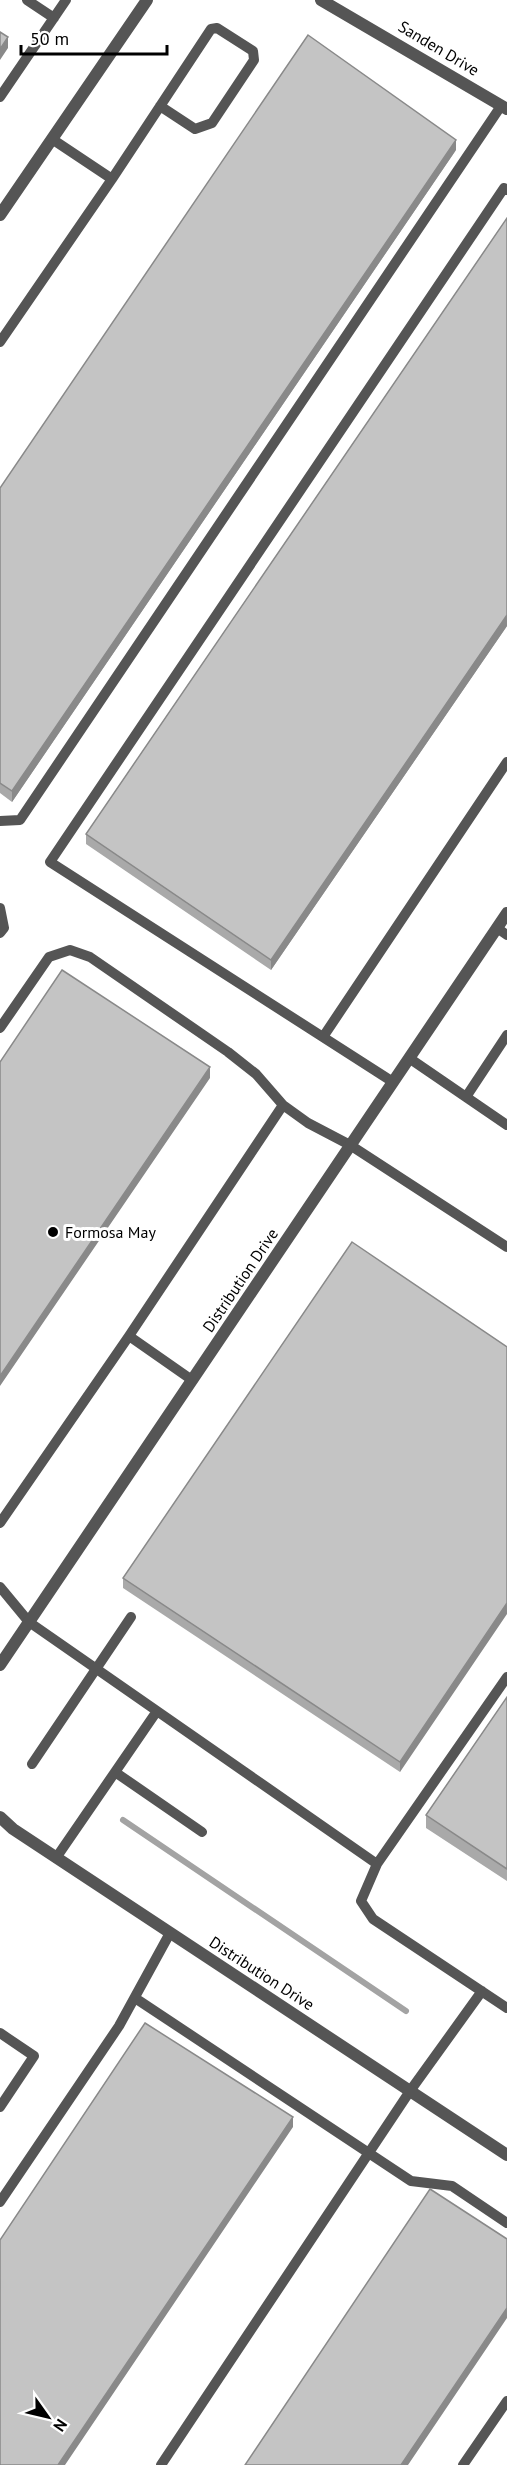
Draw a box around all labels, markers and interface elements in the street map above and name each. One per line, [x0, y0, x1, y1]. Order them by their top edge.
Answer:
street label: Sanden Drive [395, 16, 483, 80]
scale bar [21, 18, 166, 56]
text: 50 m [30, 27, 69, 50]
place label: Formosa May [65, 1222, 156, 1242]
street label: Distribution Drive [198, 1224, 282, 1336]
marker: Formosa May [46, 1225, 60, 1239]
street label: Distribution Drive [206, 1932, 318, 2014]
north arrow [18, 2387, 78, 2447]
text: N [49, 2415, 72, 2435]

